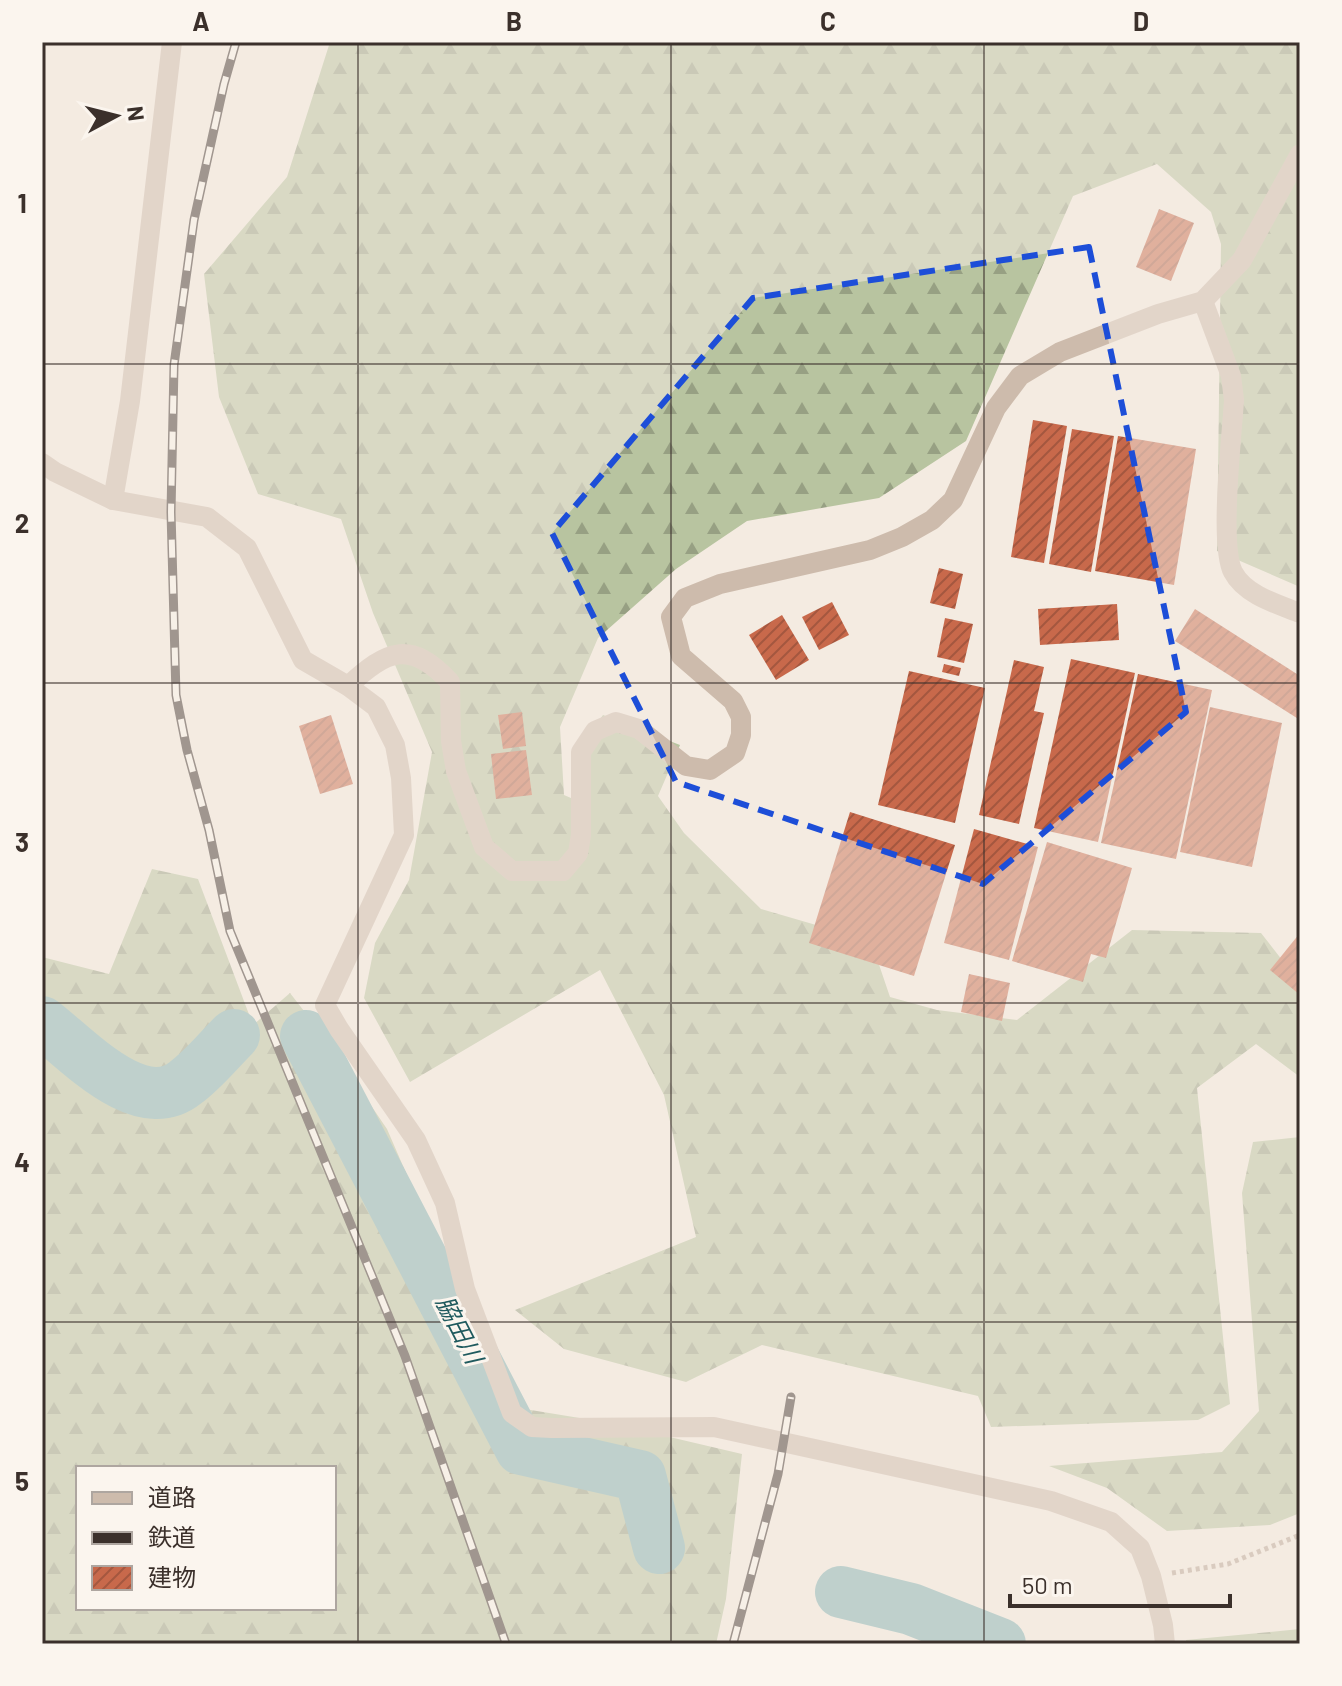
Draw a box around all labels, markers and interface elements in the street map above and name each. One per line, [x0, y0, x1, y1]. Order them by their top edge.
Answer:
text: A [192, 5, 210, 36]
text: B [506, 5, 522, 36]
text: C [820, 5, 836, 36]
text: D [1133, 5, 1149, 36]
north arrow [76, 76, 156, 156]
text: N [123, 105, 151, 122]
text: 1 [17, 187, 27, 218]
text: 2 [15, 507, 29, 538]
text: 3 [15, 826, 29, 857]
text: 4 [14, 1146, 30, 1177]
water label: 脇田川 [431, 1291, 491, 1371]
text: 5 [15, 1465, 29, 1496]
legend [76, 1466, 336, 1610]
text: 道路 [148, 1482, 196, 1511]
text: 鉄道 [148, 1522, 196, 1551]
scale bar [1010, 1558, 1230, 1608]
text: 建物 [148, 1562, 196, 1591]
text: 50 m [1022, 1570, 1073, 1599]

